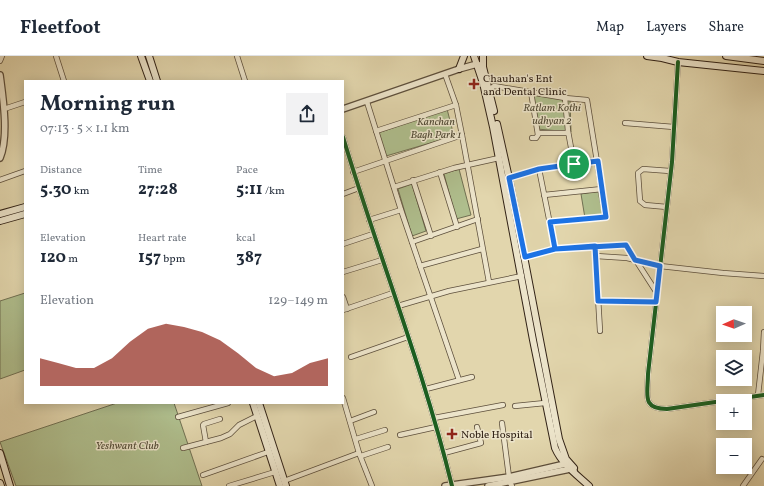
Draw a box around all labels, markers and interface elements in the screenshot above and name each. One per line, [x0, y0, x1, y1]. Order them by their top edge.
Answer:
text: Fleetfoot [20, 15, 101, 41]
text: Map [596, 18, 624, 37]
text: Layers [646, 18, 686, 37]
text: Share [708, 18, 744, 37]
place label: Chauhan's Ent and Dental Clinic [483, 72, 567, 100]
marker: Chauhan's Ent and Dental Clinic [468, 78, 480, 90]
text: Morning run [40, 89, 175, 120]
button: share [286, 93, 328, 135]
park label: Ratlam Kothi udhyan 2 [523, 101, 581, 129]
park label: Kanchan Bagh Park 1 [411, 115, 461, 143]
text: 07:13 · 5 × 1.1 km [40, 120, 130, 138]
pin [557, 147, 591, 181]
icon: arrive [563, 153, 585, 175]
text: Distance [40, 163, 82, 178]
text: Time [138, 163, 162, 178]
text: Pace [236, 163, 258, 178]
text: 5.30 [40, 178, 72, 201]
text: 27:28 [138, 178, 178, 201]
text: 5:11 [236, 178, 263, 201]
text: km [72, 184, 90, 199]
text: /km [263, 184, 285, 199]
text: Elevation [40, 231, 86, 246]
text: Heart rate [138, 231, 187, 246]
text: kcal [236, 231, 256, 246]
text: 120 [40, 246, 66, 269]
text: 157 [138, 246, 161, 269]
text: 387 [236, 246, 262, 269]
text: m [66, 252, 78, 267]
text: bpm [161, 252, 185, 267]
text: Elevation [40, 292, 94, 310]
text: 129–149 m [268, 292, 328, 310]
north arrow [716, 306, 752, 342]
map controls [716, 306, 752, 474]
button: layers [716, 350, 752, 386]
button: + [716, 394, 752, 430]
marker: Noble Hospital [446, 428, 458, 440]
place label: Noble Hospital [461, 428, 533, 443]
button: − [716, 438, 752, 474]
park label: Yeshwant Club [95, 439, 159, 454]

